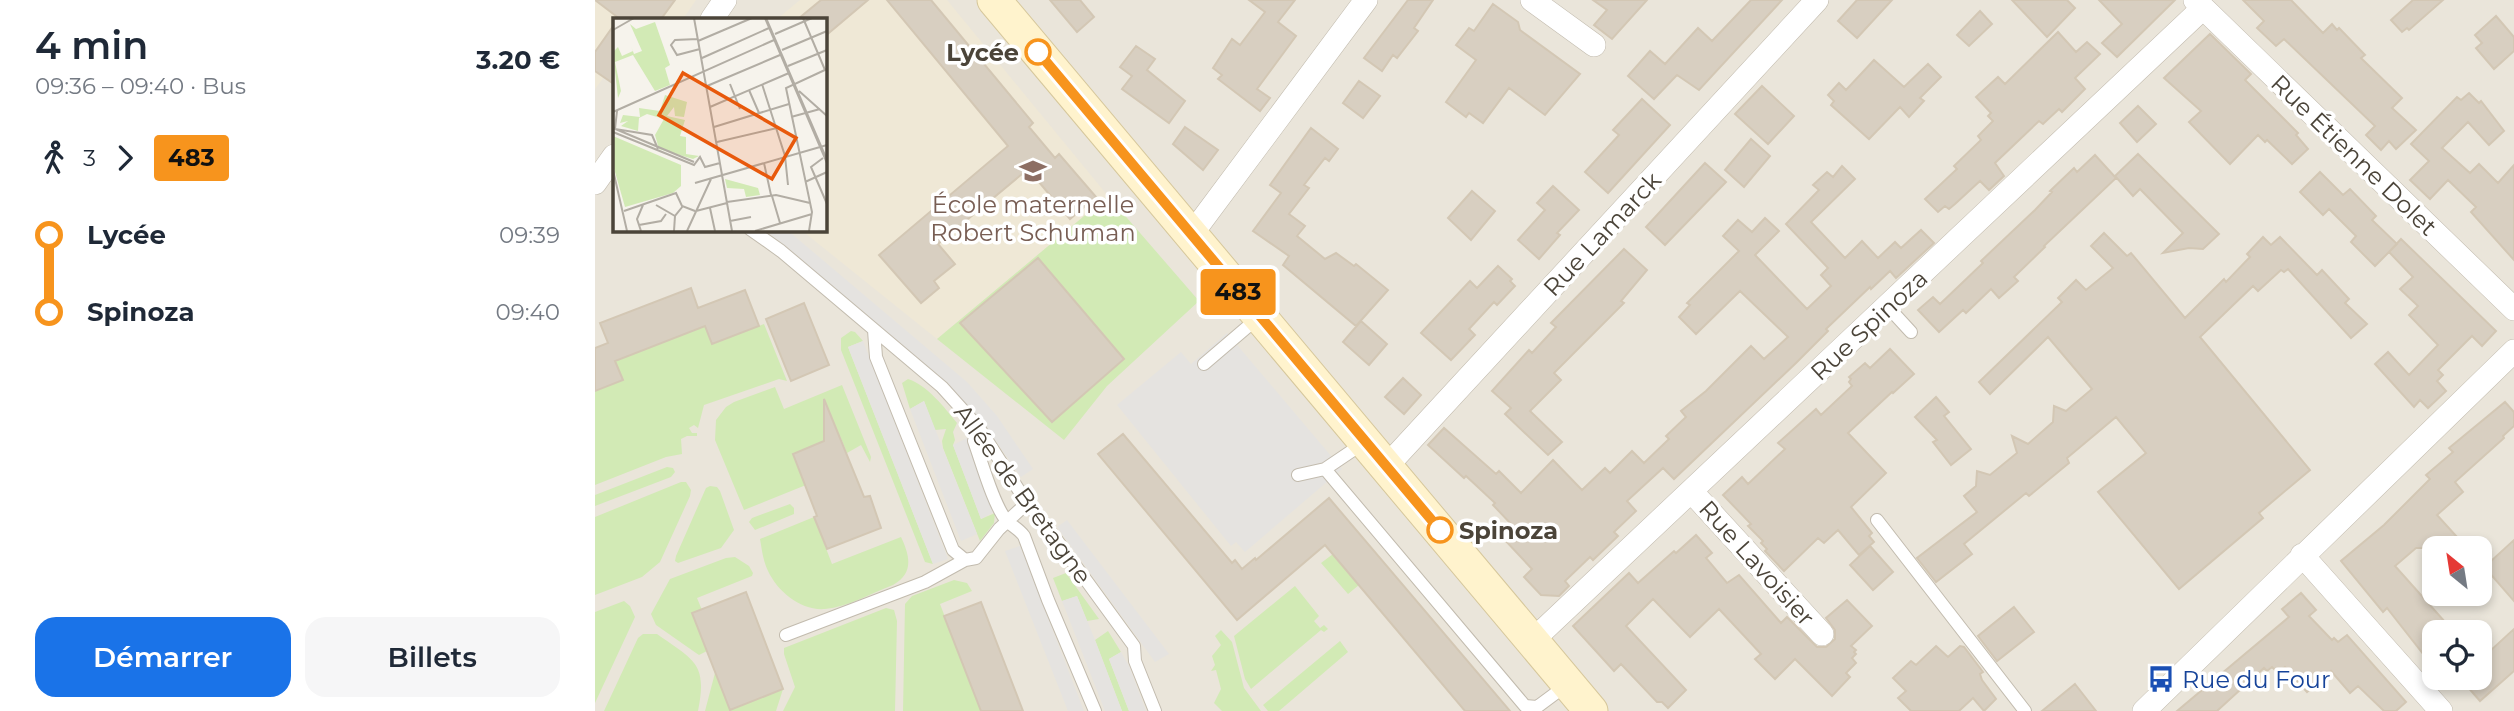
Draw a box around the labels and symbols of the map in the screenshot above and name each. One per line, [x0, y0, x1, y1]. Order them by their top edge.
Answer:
inset map [613, 18, 826, 231]
place label: Lycée [946, 38, 1019, 67]
marker: Lycée [1025, 39, 1051, 65]
street label: Rue Étienne Dolet [2265, 68, 2443, 242]
school or university icon: École maternelle Robert Schuman [1018, 156, 1048, 186]
street label: Rue Lamarck [1537, 165, 1667, 302]
place label: École maternelle Robert Schuman [930, 190, 1136, 247]
street label: Rue Spinoza [1805, 264, 1933, 386]
line badge: 483 [1198, 269, 1278, 315]
street label: Allée de Bretagne [948, 399, 1098, 589]
street label: Rue Lavoisier [1693, 494, 1821, 632]
place label: Spinoza [1459, 516, 1558, 545]
marker: Spinoza [1427, 517, 1453, 543]
north arrow [2422, 536, 2492, 606]
bus stop icon: Rue du Four [2146, 664, 2176, 694]
place label: Rue du Four [2182, 665, 2331, 694]

